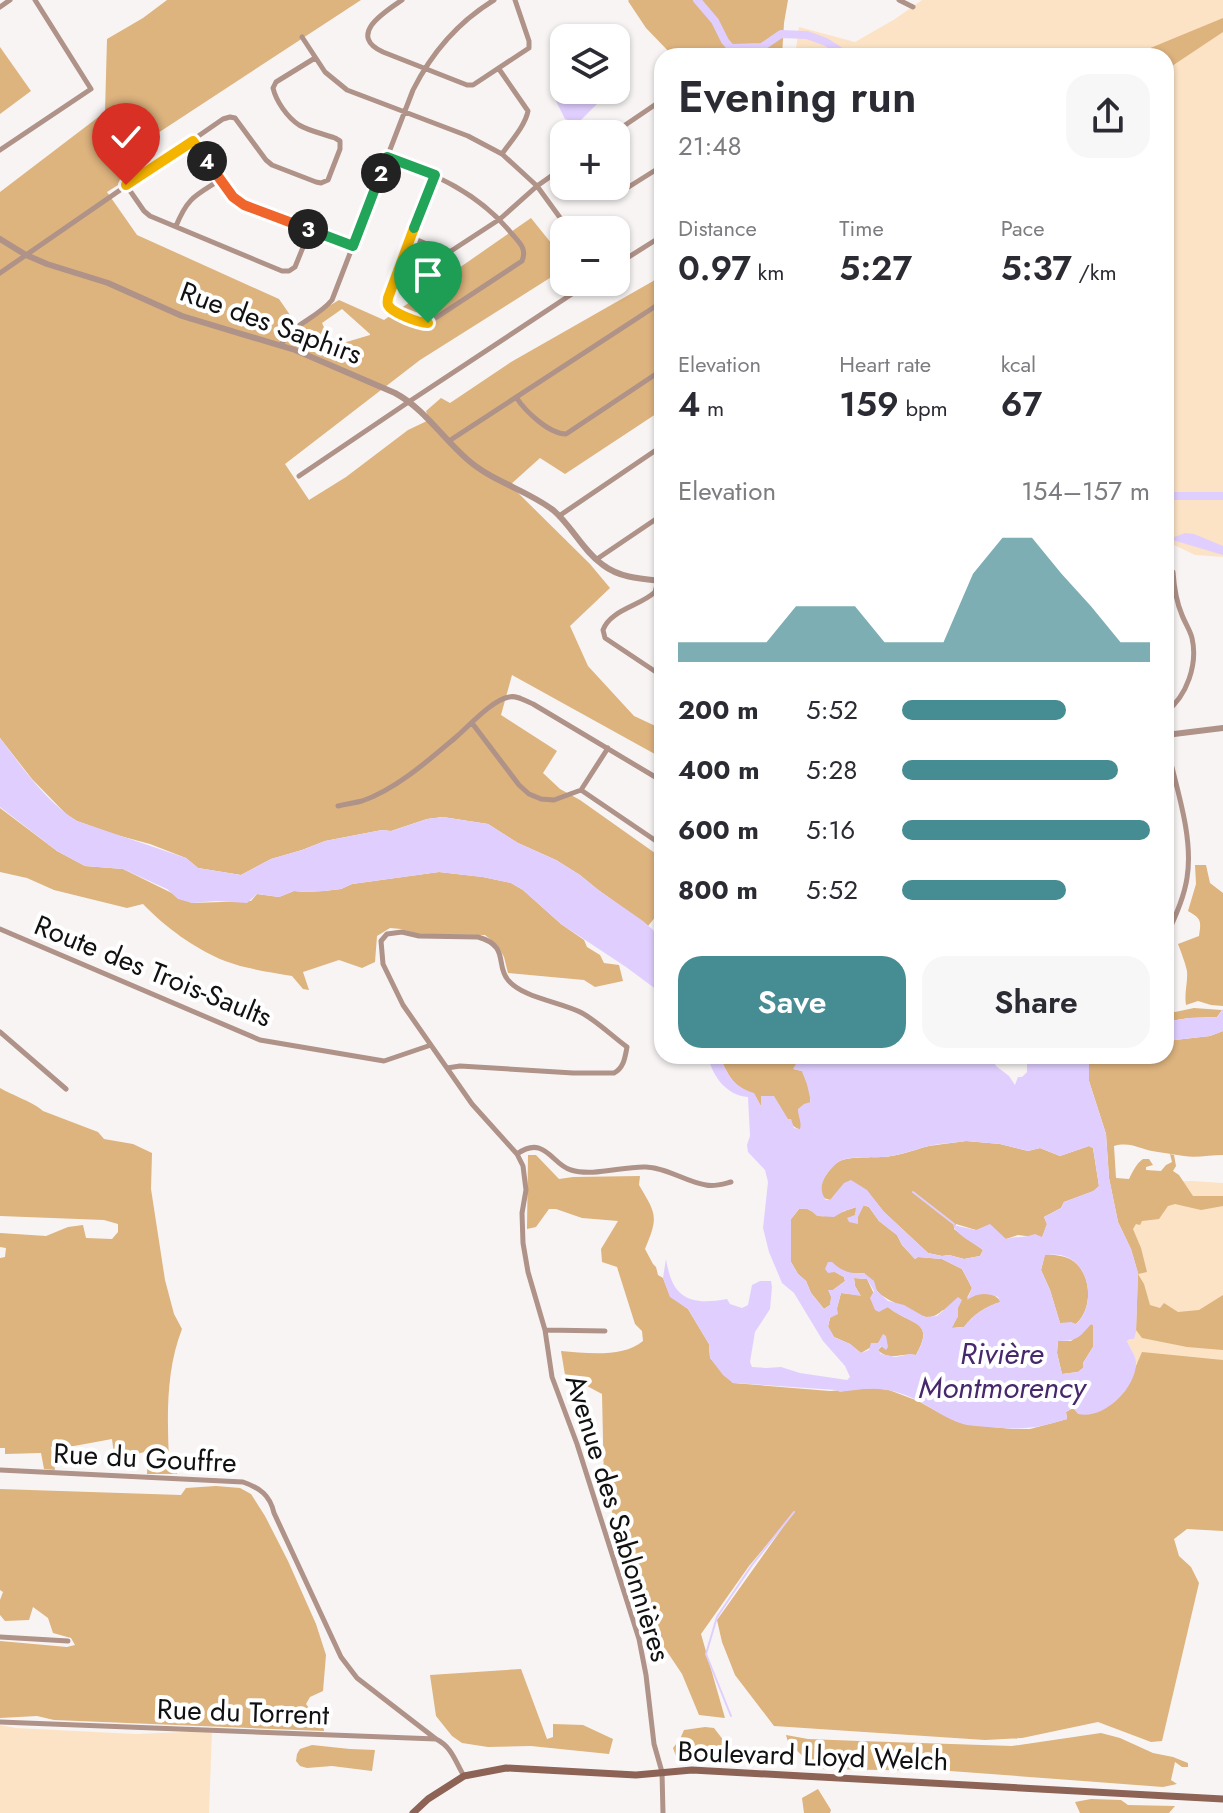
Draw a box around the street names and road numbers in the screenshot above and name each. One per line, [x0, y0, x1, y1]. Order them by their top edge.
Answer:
street label: Rue des Saphirs [174, 271, 368, 375]
street label: Route des Trois-Saults [28, 905, 278, 1037]
street label: Avenue des Sablonnières [555, 1369, 681, 1667]
street label: Rue du Gouffre [52, 1433, 238, 1483]
street label: Rue du Torrent [156, 1689, 330, 1736]
street label: Boulevard Lloyd Welch [677, 1731, 949, 1781]

